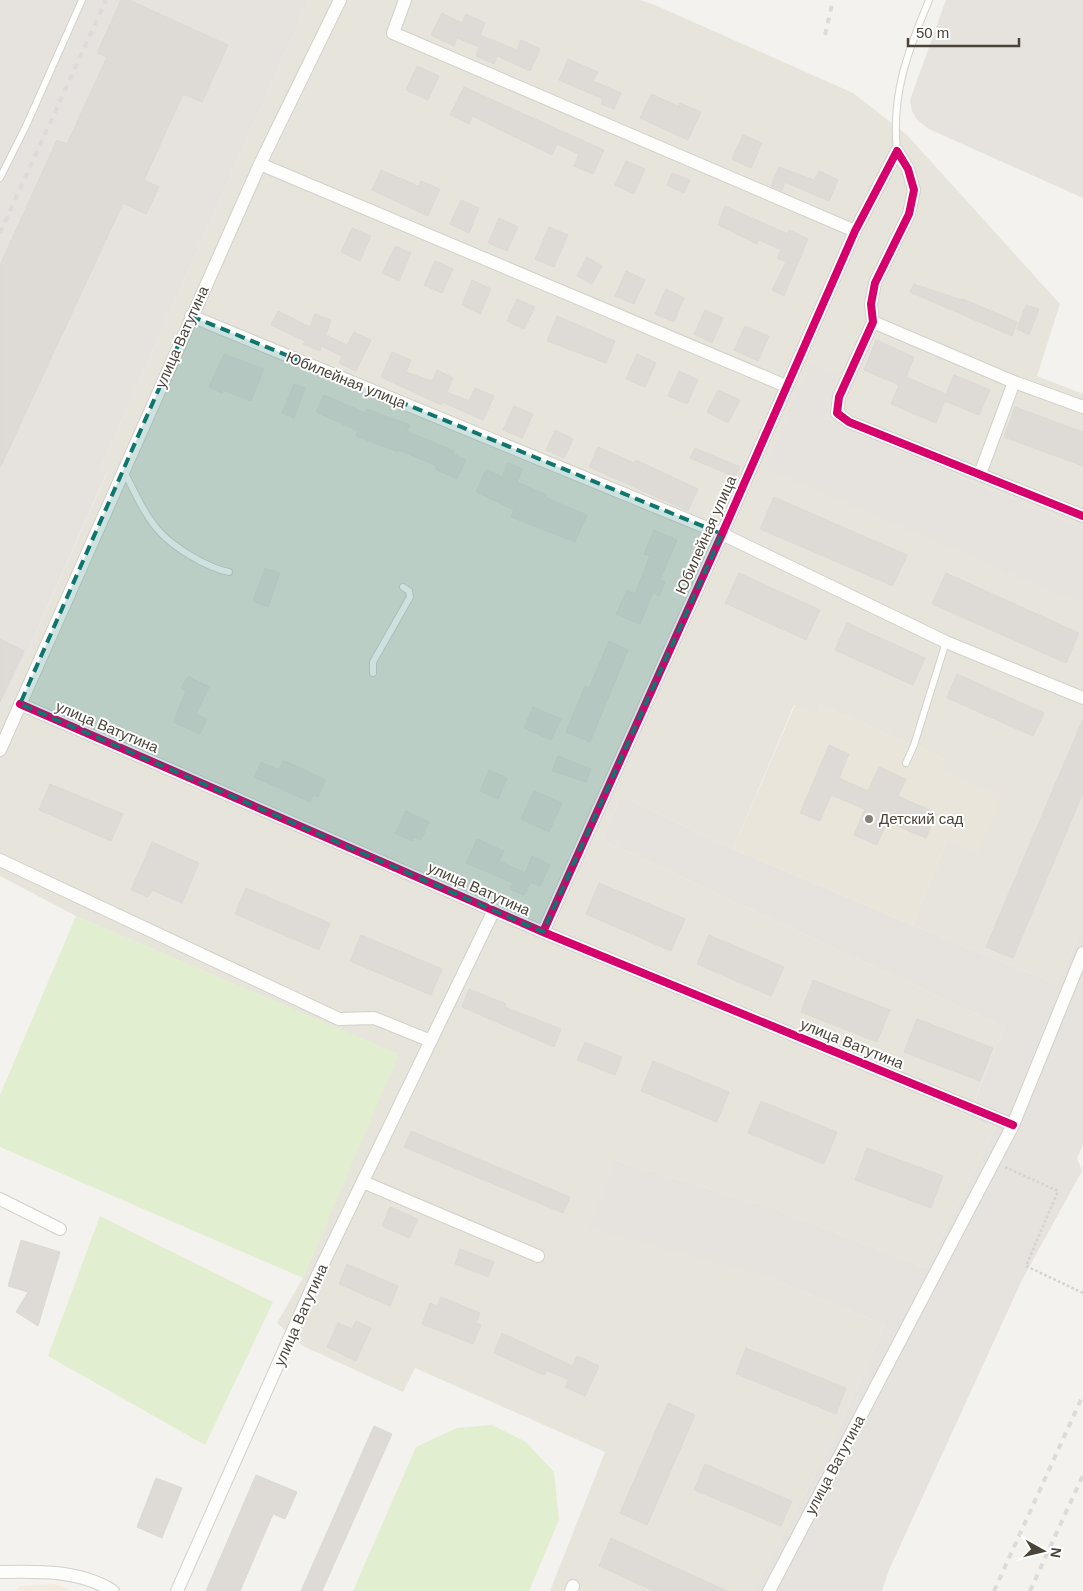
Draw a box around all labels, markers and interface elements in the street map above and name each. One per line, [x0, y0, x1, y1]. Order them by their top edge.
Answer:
scale bar [908, 15, 1019, 47]
text: 50 m [916, 24, 949, 41]
street label: улица Ватутина [151, 283, 212, 390]
street label: Юбилейная улица [284, 348, 409, 412]
street label: Юбилейная улица [672, 472, 740, 597]
street label: улица Ватутина [53, 697, 162, 756]
place label: Детский сад [879, 810, 964, 827]
marker: Детский сад [863, 813, 875, 825]
street label: улица Ватутина [426, 858, 533, 919]
street label: улица Ватутина [798, 1015, 907, 1072]
street label: улица Ватутина [270, 1261, 331, 1368]
street label: улица Ватутина [801, 1412, 868, 1517]
north arrow [1018, 1526, 1068, 1576]
text: N [1047, 1547, 1065, 1559]

